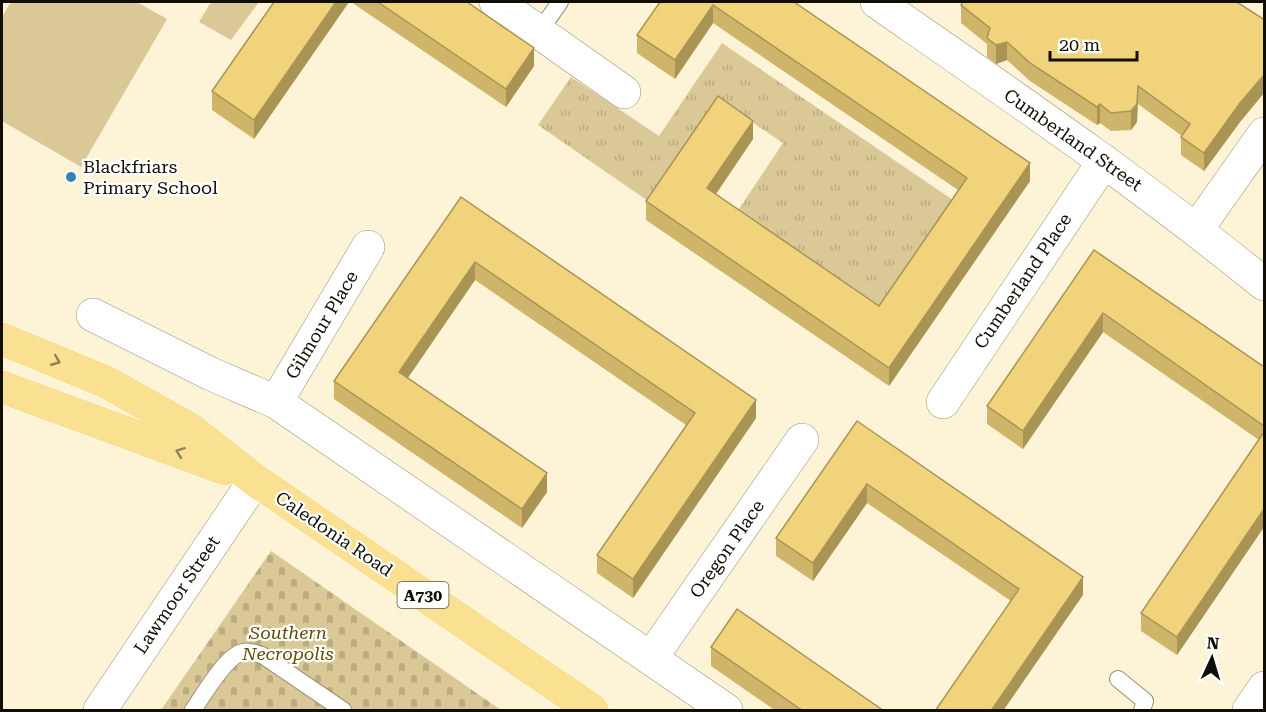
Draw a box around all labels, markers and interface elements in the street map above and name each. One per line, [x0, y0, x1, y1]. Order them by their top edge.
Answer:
scale bar [1050, 24, 1137, 62]
text: 20 m [1059, 34, 1100, 55]
street label: Cumberland Street [1000, 84, 1147, 195]
place label: Blackfriars Primary School [83, 156, 218, 198]
marker: Blackfriars Primary School [64, 170, 78, 184]
street label: Cumberland Place [969, 209, 1076, 352]
street label: Gilmour Place [281, 267, 362, 383]
one-way arrow [49, 354, 60, 366]
one-way arrow [176, 447, 187, 459]
street label: Caledonia Road [272, 487, 397, 581]
street label: Oregon Place [685, 496, 768, 602]
street label: Lawmoor Street [129, 532, 224, 658]
road number: A730 [398, 582, 448, 608]
park label: Southern Necropolis [241, 622, 334, 664]
north arrow [1182, 628, 1242, 688]
text: N [1206, 634, 1220, 653]

